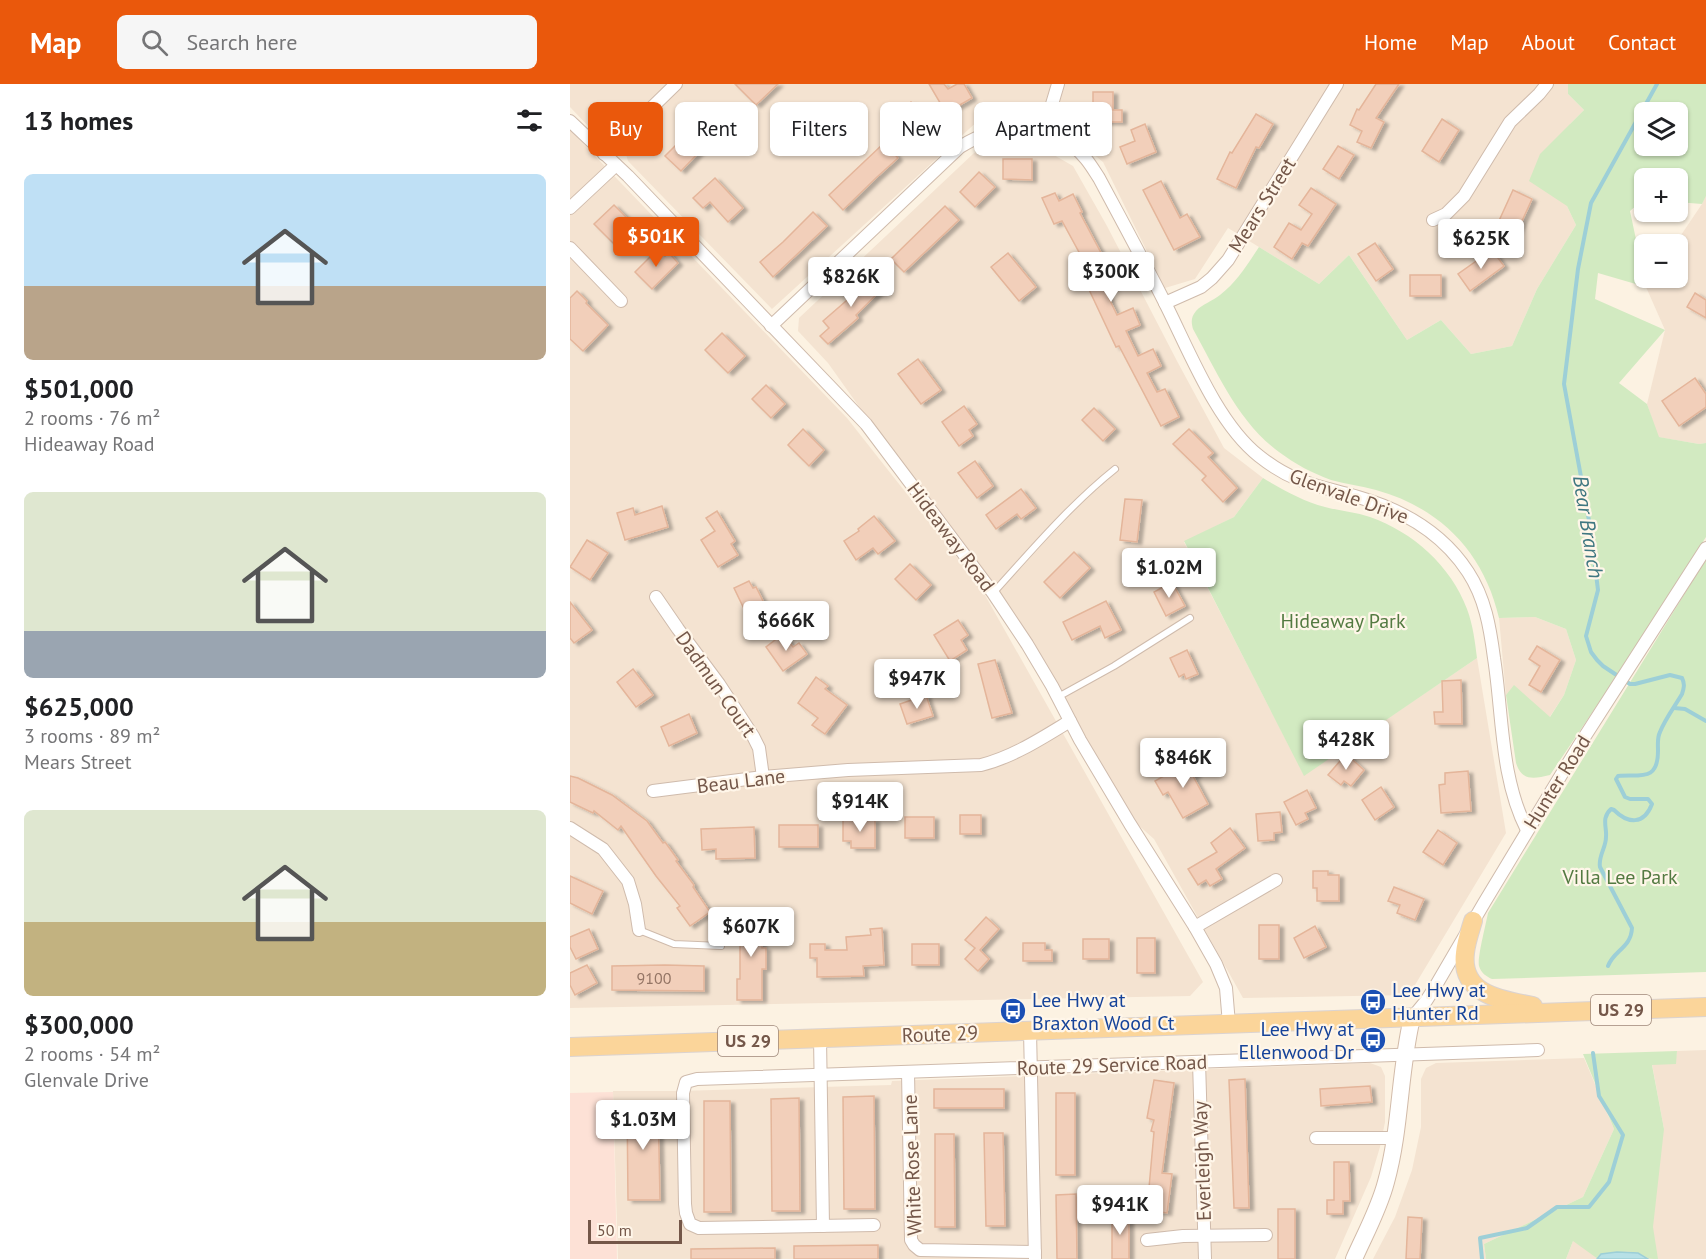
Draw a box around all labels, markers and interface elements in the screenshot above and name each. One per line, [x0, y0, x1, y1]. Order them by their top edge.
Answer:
search box [117, 15, 537, 69]
text: Map [30, 24, 81, 61]
icon: search [138, 26, 171, 59]
text: Search here [186, 28, 297, 56]
text: Home [1364, 29, 1417, 56]
text: Map [1450, 29, 1489, 56]
text: About [1522, 29, 1575, 56]
text: Contact [1608, 29, 1676, 56]
chip: Buy [588, 102, 663, 156]
chip: Rent [675, 102, 758, 156]
chip: Filters [770, 102, 868, 156]
chip: New [880, 102, 962, 156]
chip: Apartment [974, 102, 1112, 156]
map controls [1634, 102, 1688, 288]
button: layers [1634, 102, 1688, 156]
text: 13 homes [24, 104, 133, 137]
icon: filters [513, 104, 546, 137]
street label: Mears Street [1222, 152, 1302, 257]
button: + [1634, 168, 1688, 222]
icon: home [231, 213, 339, 321]
pin: $501K [614, 217, 698, 268]
pin: $625K [1439, 219, 1523, 270]
text: $501K [627, 223, 685, 249]
text: $625K [1452, 225, 1510, 251]
button: − [1634, 234, 1688, 288]
pin: $300K [1069, 252, 1153, 303]
pin: $826K [809, 257, 893, 308]
text: $300K [1082, 258, 1140, 284]
text: $826K [822, 263, 880, 289]
text: $501,000 [24, 372, 134, 405]
text: 2 rooms · 76 m² [24, 405, 160, 431]
text: Hideaway Road [24, 431, 155, 457]
street label: Glenvale Drive [1286, 462, 1412, 530]
water label: Bear Branch [1567, 474, 1610, 580]
street label: Hideaway Road [901, 477, 1001, 597]
icon: home [231, 531, 339, 639]
pin: $1.02M [1120, 548, 1218, 599]
text: $1.02M [1136, 554, 1202, 580]
pin: $666K [744, 601, 828, 652]
text: $666K [757, 607, 815, 633]
park label: Hideaway Park [1281, 608, 1406, 634]
street label: Dadmun Court [670, 626, 762, 742]
pin: $947K [875, 659, 959, 710]
text: $947K [888, 665, 946, 691]
text: $625,000 [24, 690, 134, 723]
pin: $428K [1304, 720, 1388, 771]
text: 3 rooms · 89 m² [24, 723, 160, 749]
text: $428K [1317, 726, 1375, 752]
street label: Hunter Road [1518, 730, 1596, 834]
pin: $846K [1141, 738, 1225, 789]
text: $846K [1154, 744, 1212, 770]
text: Mears Street [24, 749, 132, 775]
street label: Beau Lane [695, 763, 787, 799]
pin: $914K [818, 782, 902, 833]
text: $914K [831, 788, 889, 814]
icon: home [231, 849, 339, 957]
park label: Villa Lee Park [1561, 864, 1678, 890]
pin: $607K [709, 907, 793, 958]
text: $607K [722, 913, 780, 939]
house number: 9100 [637, 968, 672, 988]
place label: Lee Hwy at Hunter Rd [1392, 977, 1486, 1026]
place label: Lee Hwy at Braxton Wood Ct [1032, 987, 1175, 1036]
bus stop icon: Lee Hwy at Hunter Rd [1358, 987, 1388, 1017]
road number: US 29 [1591, 995, 1651, 1025]
bus stop icon: Lee Hwy at Braxton Wood Ct [998, 996, 1028, 1026]
text: $300,000 [24, 1008, 134, 1041]
place label: Lee Hwy at Ellenwood Dr [1239, 1016, 1354, 1065]
street label: Route 29 [901, 1020, 979, 1048]
bus stop icon: Lee Hwy at Ellenwood Dr [1358, 1025, 1388, 1055]
road number: US 29 [718, 1026, 778, 1056]
text: 2 rooms · 54 m² [24, 1041, 160, 1067]
street label: Route 29 Service Road [1016, 1049, 1208, 1081]
text: Glenvale Drive [24, 1067, 149, 1093]
street label: White Rose Lane [897, 1094, 927, 1236]
pin: $1.03M [594, 1100, 692, 1151]
street label: Everleigh Way [1187, 1100, 1217, 1221]
text: $1.03M [610, 1106, 676, 1132]
pin: $941K [1078, 1185, 1162, 1236]
text: $941K [1091, 1191, 1149, 1217]
scale bar [588, 1217, 682, 1244]
text: 50 m [597, 1220, 632, 1240]

